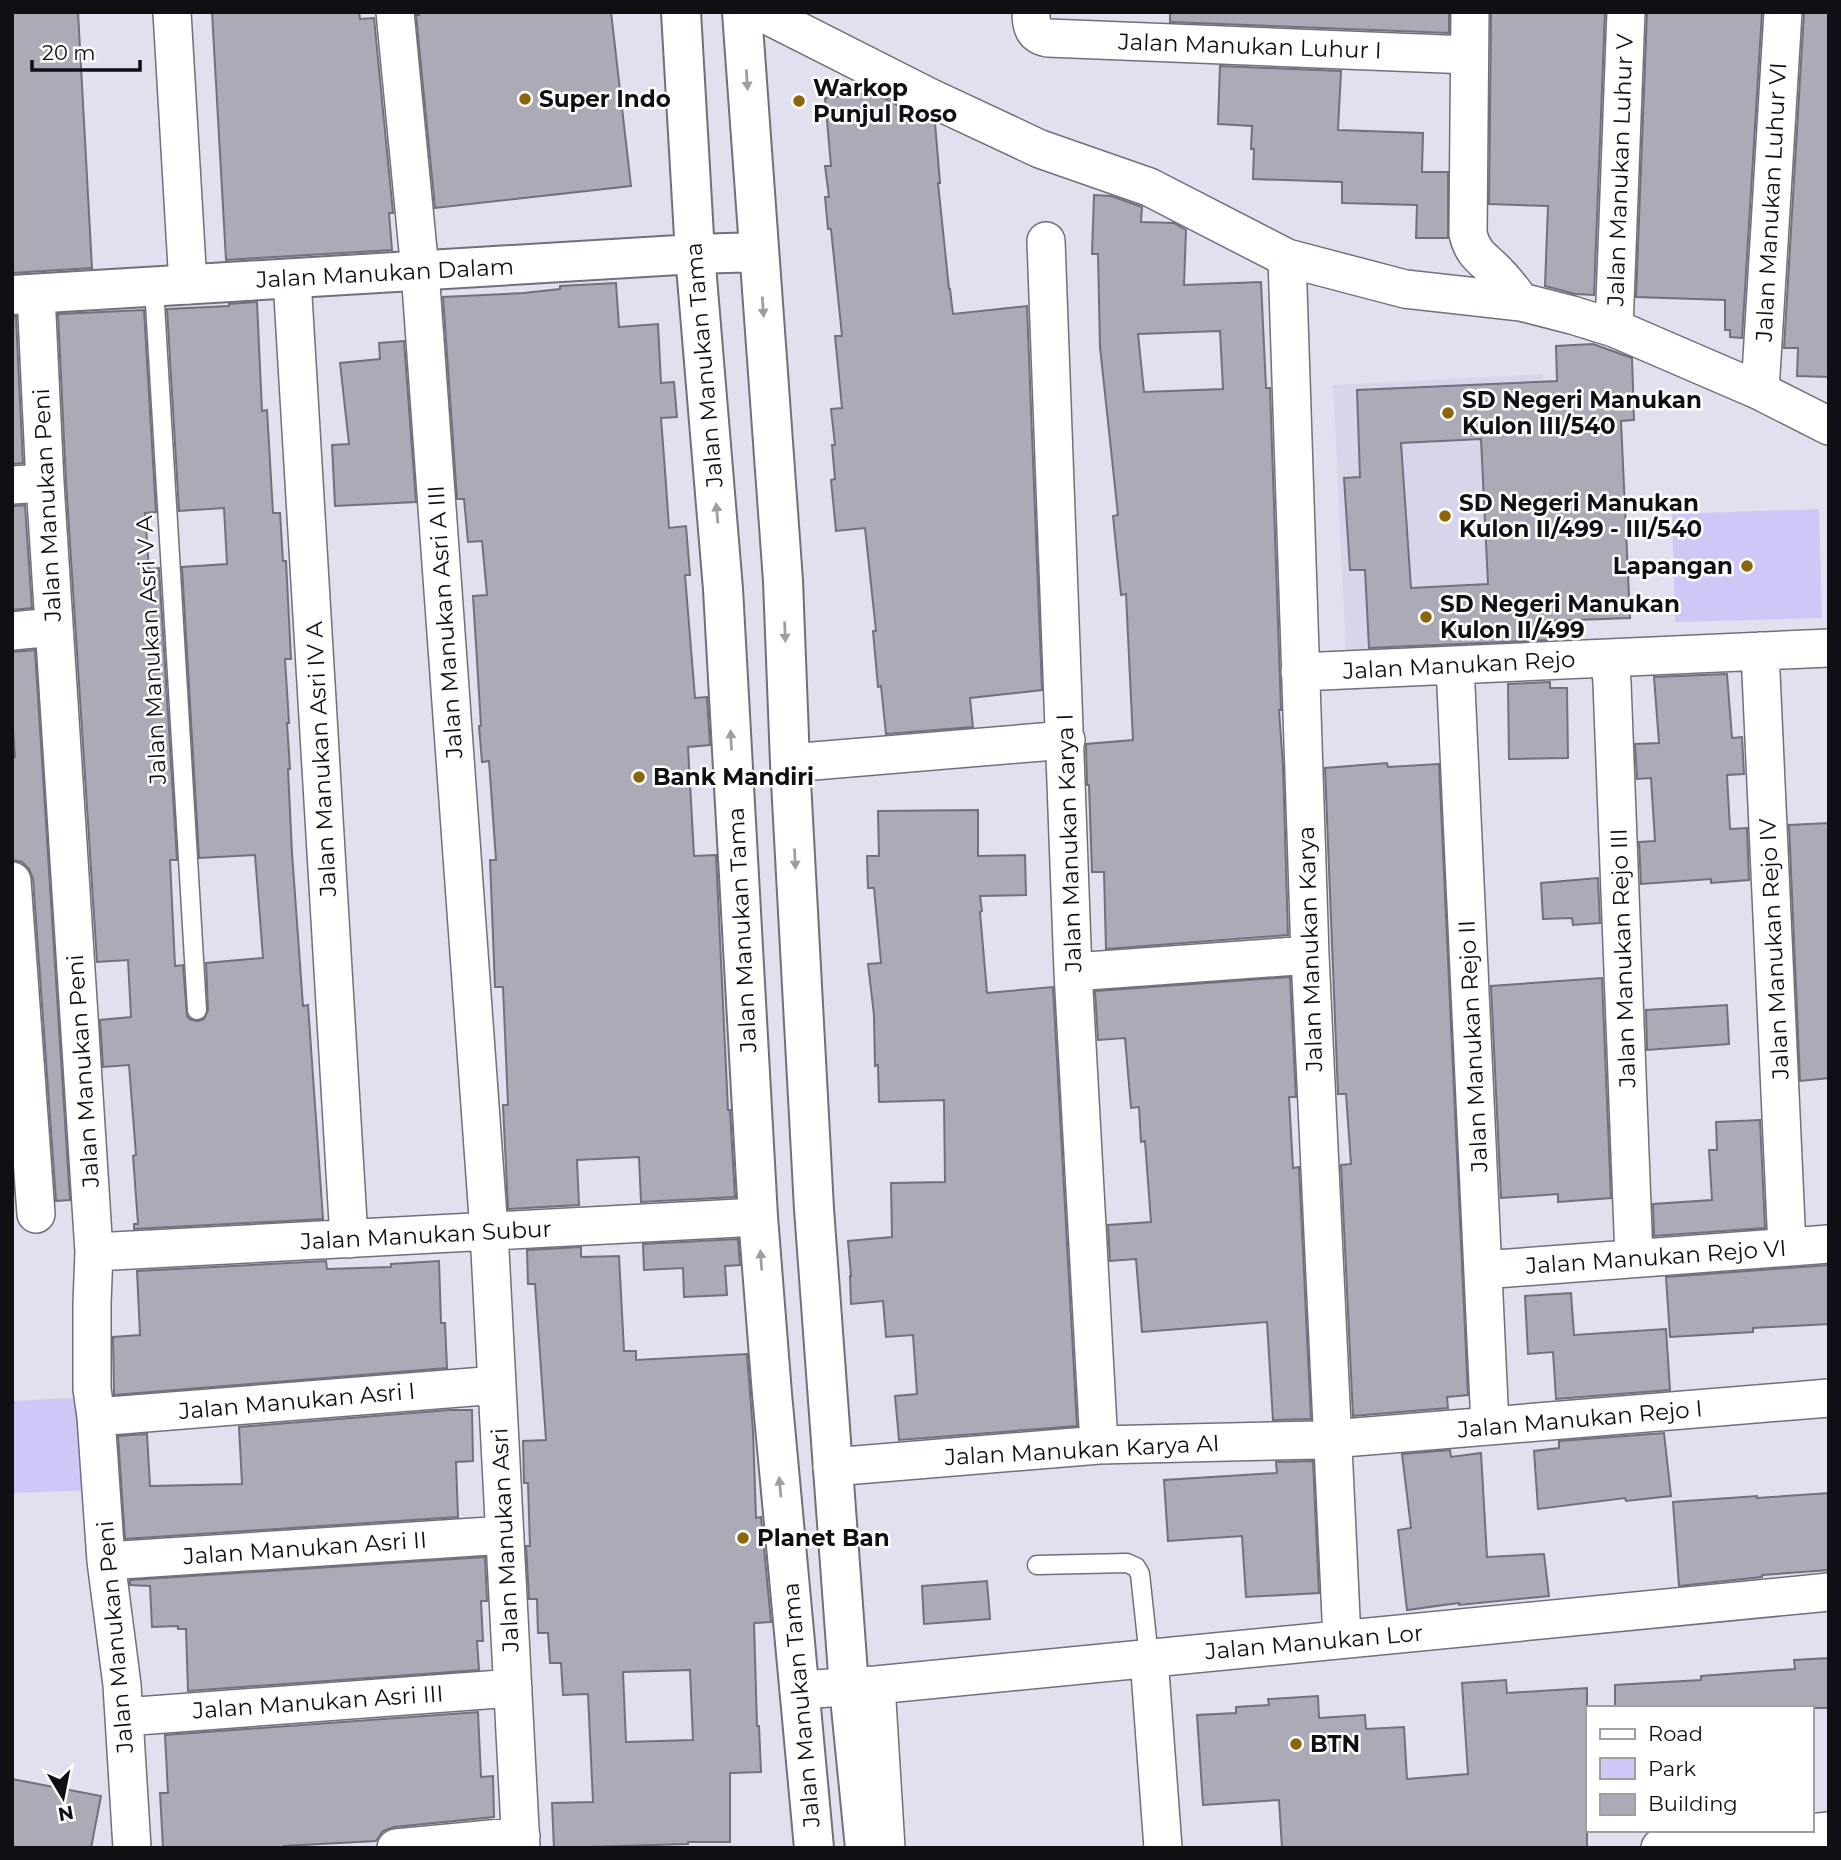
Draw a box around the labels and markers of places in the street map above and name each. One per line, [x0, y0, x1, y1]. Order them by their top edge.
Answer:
place label: Warkop Punjul Roso [813, 74, 957, 128]
place label: Super Indo [539, 85, 671, 113]
marker: Super Indo [517, 91, 533, 107]
marker: Warkop Punjul Roso [791, 93, 807, 109]
place label: SD Negeri Manukan Kulon III/540 [1462, 386, 1702, 440]
marker: SD Negeri Manukan Kulon III/540 [1440, 405, 1456, 421]
place label: SD Negeri Manukan Kulon II/499 - III/540 [1459, 489, 1702, 543]
marker: SD Negeri Manukan Kulon II/499 - III/540 [1437, 508, 1453, 524]
place label: Lapangan [1613, 552, 1733, 580]
marker: Lapangan [1739, 558, 1755, 574]
place label: SD Negeri Manukan Kulon II/499 [1440, 590, 1680, 644]
marker: SD Negeri Manukan Kulon II/499 [1418, 609, 1434, 625]
place label: Bank Mandiri [653, 763, 814, 791]
marker: Bank Mandiri [631, 769, 647, 785]
place label: Planet Ban [757, 1524, 890, 1552]
marker: Planet Ban [735, 1530, 751, 1546]
place label: BTN [1310, 1730, 1360, 1758]
marker: BTN [1288, 1736, 1304, 1752]

